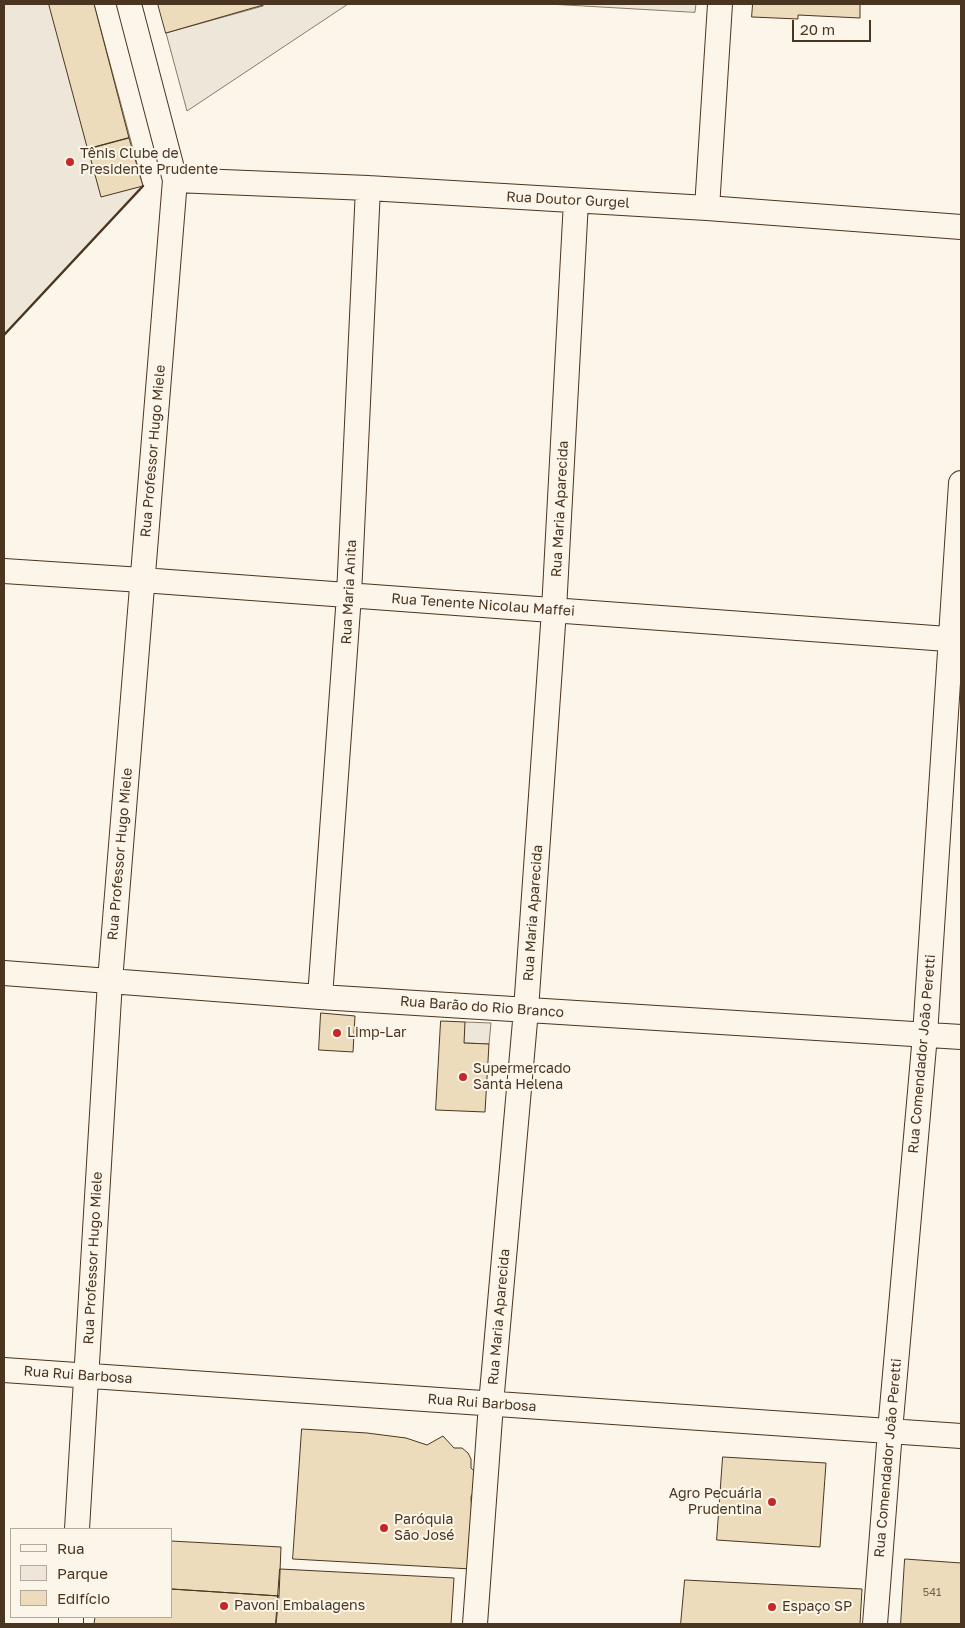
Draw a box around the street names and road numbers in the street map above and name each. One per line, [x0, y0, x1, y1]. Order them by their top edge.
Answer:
street label: Rua Doutor Gurgel [506, 188, 630, 212]
street label: Rua Professor Hugo Miele [137, 364, 169, 538]
street label: Rua Maria Aparecida [548, 440, 572, 578]
street label: Rua Maria Anita [338, 539, 360, 645]
street label: Rua Tenente Nicolau Maffei [391, 590, 575, 620]
street label: Rua Professor Hugo Miele [104, 767, 136, 941]
street label: Rua Maria Aparecida [520, 844, 546, 982]
street label: Rua Comendador João Peretti [905, 954, 939, 1154]
street label: Rua Barão do Rio Branco [399, 993, 565, 1021]
street label: Rua Professor Hugo Miele [80, 1171, 106, 1345]
street label: Rua Maria Aparecida [485, 1248, 513, 1386]
street label: Rua Comendador João Peretti [871, 1358, 905, 1558]
street label: Rua Rui Barbosa [23, 1363, 133, 1387]
street label: Rua Rui Barbosa [427, 1391, 537, 1415]

